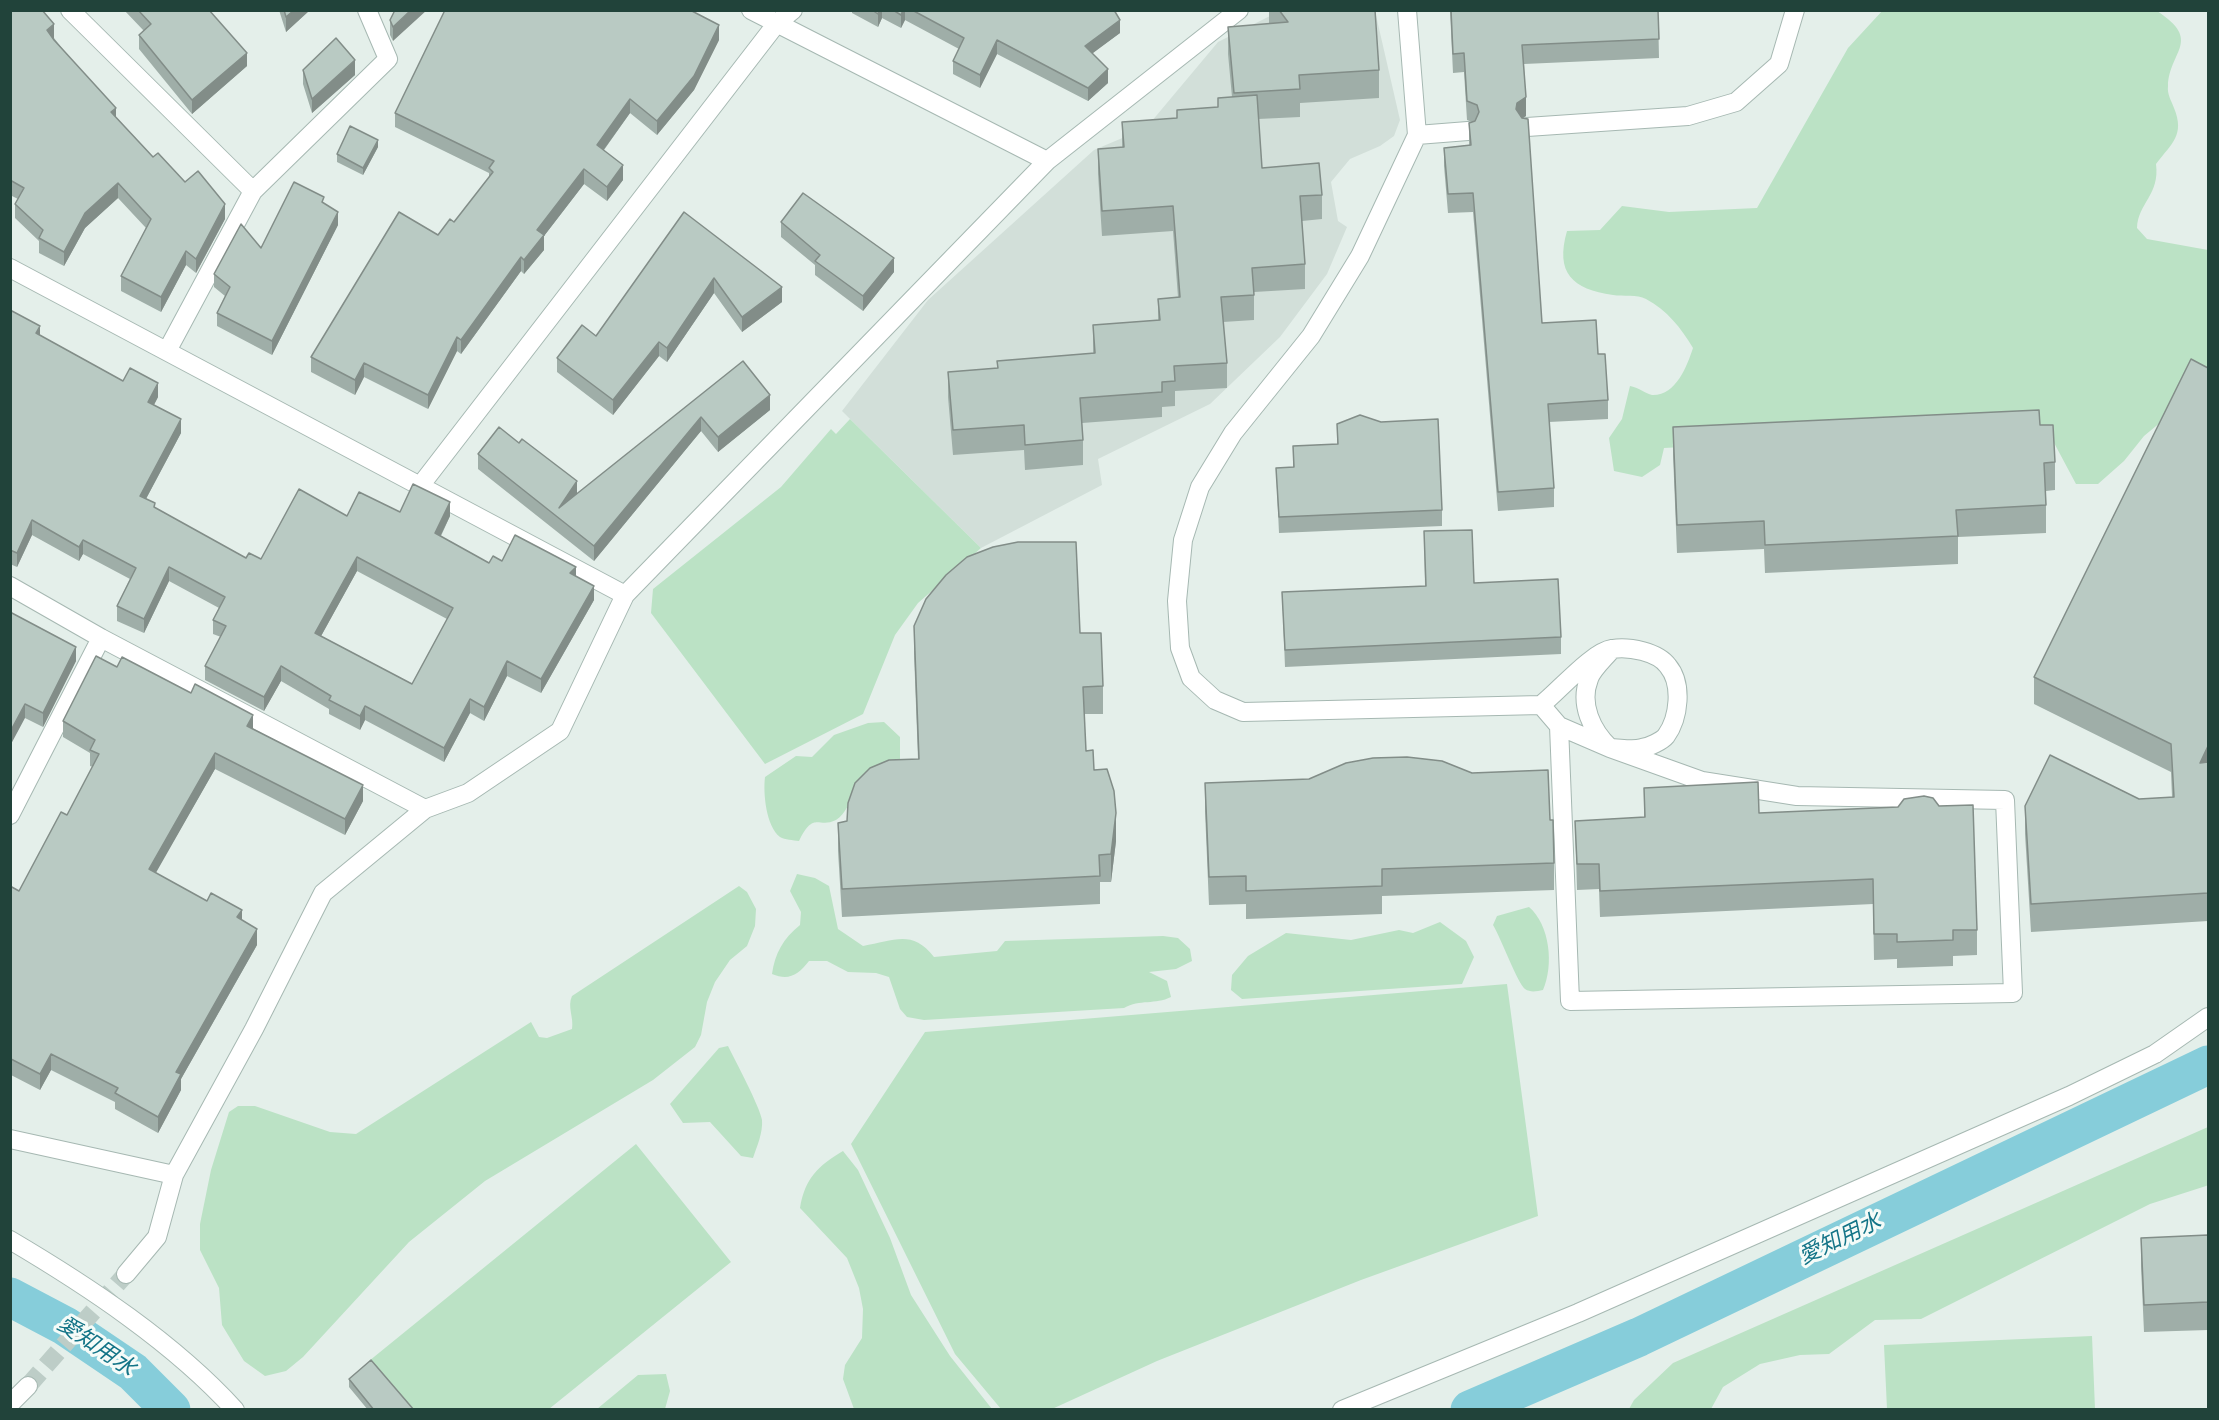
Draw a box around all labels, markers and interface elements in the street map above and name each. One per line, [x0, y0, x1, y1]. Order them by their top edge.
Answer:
water label: 愛知用水 [1796, 1210, 1886, 1272]
water label: 愛知用水 [51, 1312, 139, 1384]

